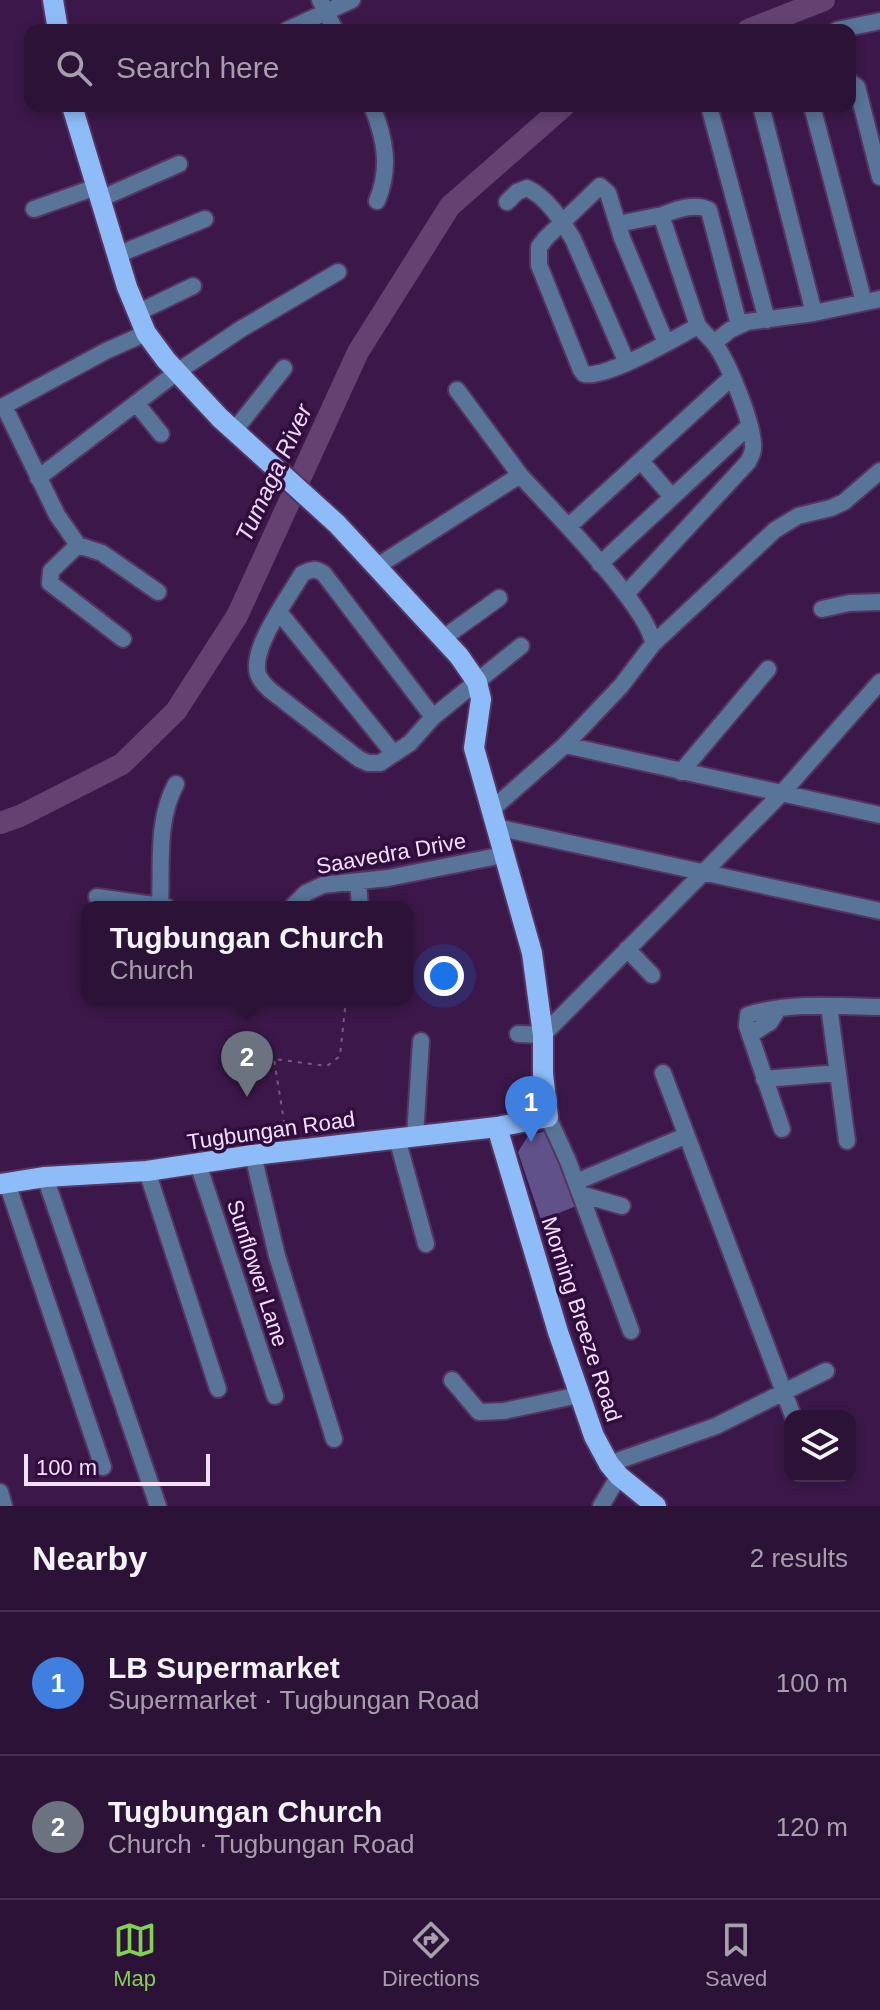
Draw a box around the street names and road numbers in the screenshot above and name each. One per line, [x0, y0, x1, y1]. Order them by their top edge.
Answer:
street label: Saavedra Drive [314, 828, 468, 879]
street label: Tugbungan Road [186, 1106, 357, 1155]
street label: Sunflower Lane [222, 1197, 293, 1350]
street label: Morning Breeze Road [537, 1214, 626, 1425]

